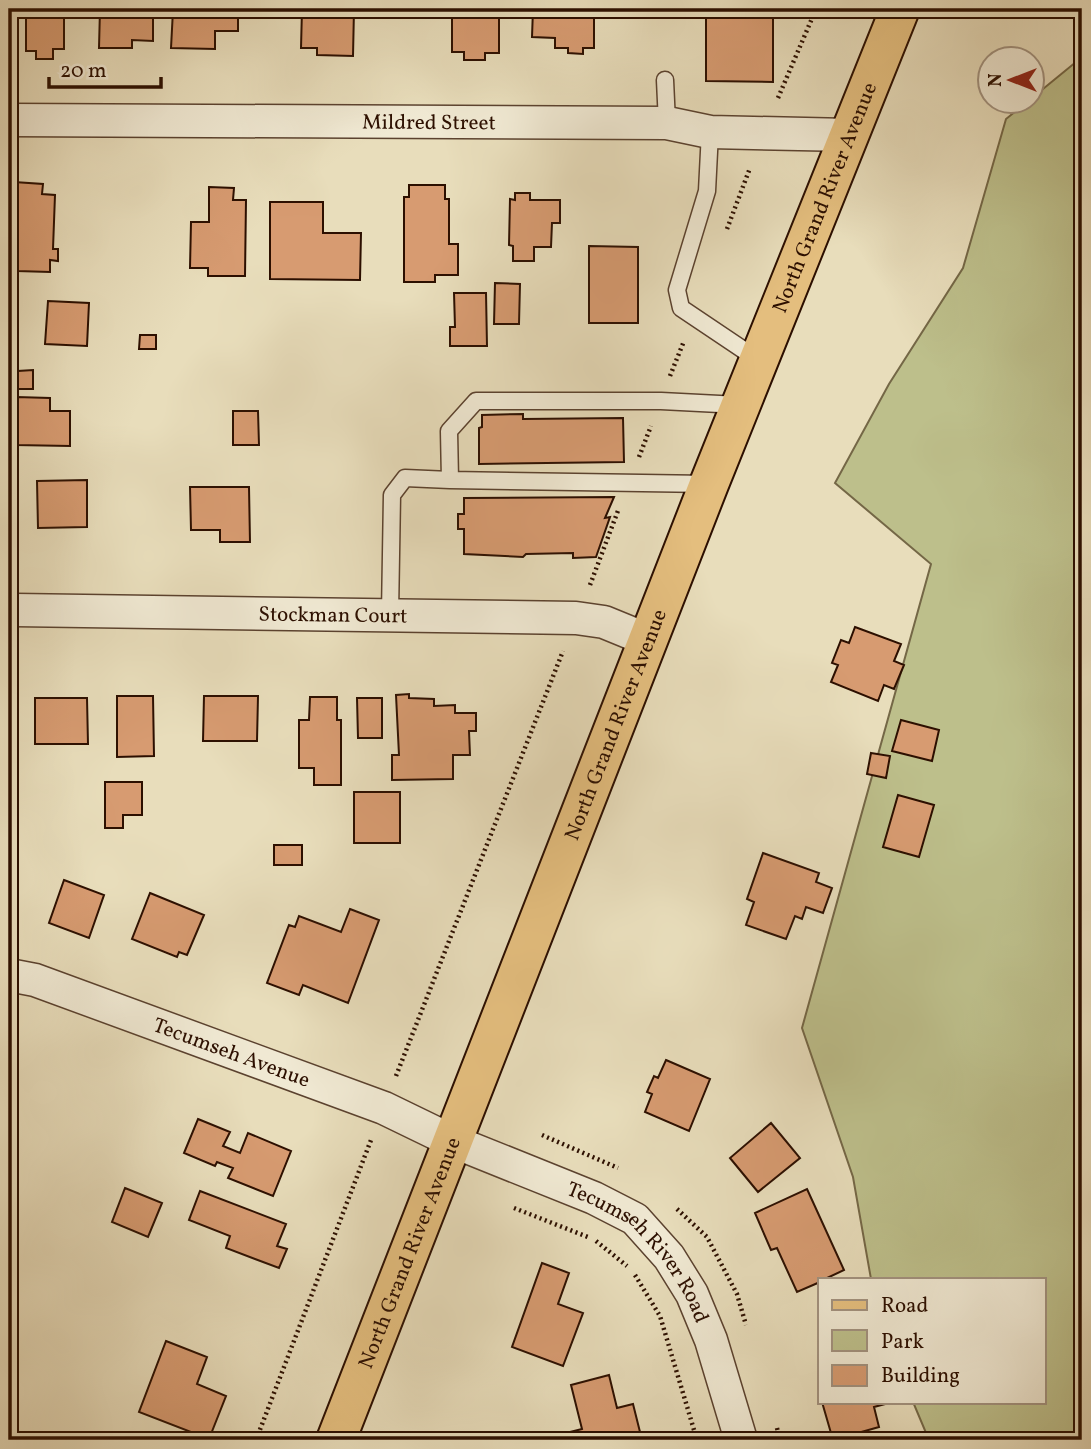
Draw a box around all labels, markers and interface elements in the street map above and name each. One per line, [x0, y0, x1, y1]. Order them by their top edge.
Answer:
scale bar [49, 46, 161, 90]
north arrow [976, 46, 1046, 116]
text: 20 m [60, 57, 106, 86]
text: N [983, 73, 1009, 87]
street label: North Grand River Avenue [766, 78, 885, 318]
street label: Mildred Street [362, 109, 496, 138]
street label: Stockman Court [258, 600, 408, 632]
street label: North Grand River Avenue [558, 605, 675, 845]
street label: Tecumseh Avenue [149, 1012, 314, 1096]
street label: North Grand River Avenue [352, 1133, 469, 1373]
street label: Tecumseh River Road [562, 1176, 715, 1328]
legend [818, 1278, 1046, 1404]
text: Road [881, 1292, 928, 1321]
text: Park [881, 1328, 924, 1357]
text: Building [881, 1362, 960, 1391]

